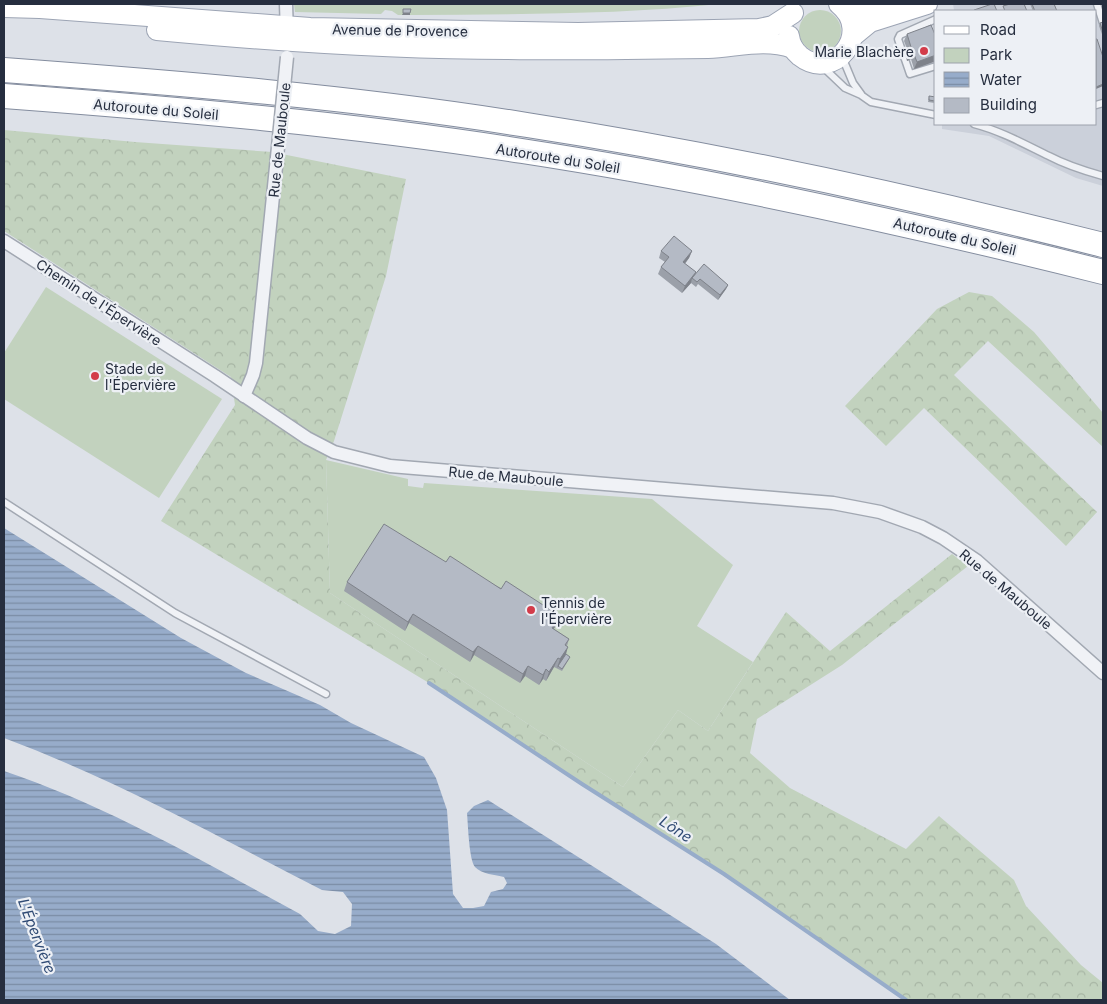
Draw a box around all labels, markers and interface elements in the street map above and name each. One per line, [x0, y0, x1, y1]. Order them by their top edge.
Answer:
legend [934, 10, 1097, 125]
street label: Avenue de Provence [332, 20, 468, 40]
text: Road [980, 20, 1016, 39]
place label: Marie Blachère [814, 43, 914, 60]
marker: Marie Blachère [918, 45, 930, 57]
text: Park [980, 45, 1013, 64]
text: Water [980, 70, 1022, 89]
street label: Rue de Mauboule [265, 82, 293, 198]
street label: Autoroute du Soleil [93, 95, 219, 123]
text: Building [980, 95, 1037, 114]
street label: Autoroute du Soleil [495, 140, 621, 176]
street label: Autoroute du Soleil [892, 214, 1018, 258]
street label: Chemin de l'Épervière [33, 255, 165, 349]
place label: Stade de l'Épervière [105, 360, 176, 393]
marker: Stade de l'Épervière [89, 370, 101, 382]
street label: Rue de Mauboule [448, 462, 564, 490]
street label: Rue de Mauboule [956, 545, 1056, 633]
place label: Tennis de l'Épervière [541, 594, 612, 627]
marker: Tennis de l'Épervière [525, 604, 537, 616]
water label: Lône [656, 812, 696, 846]
water label: L'Épervière [14, 896, 60, 976]

